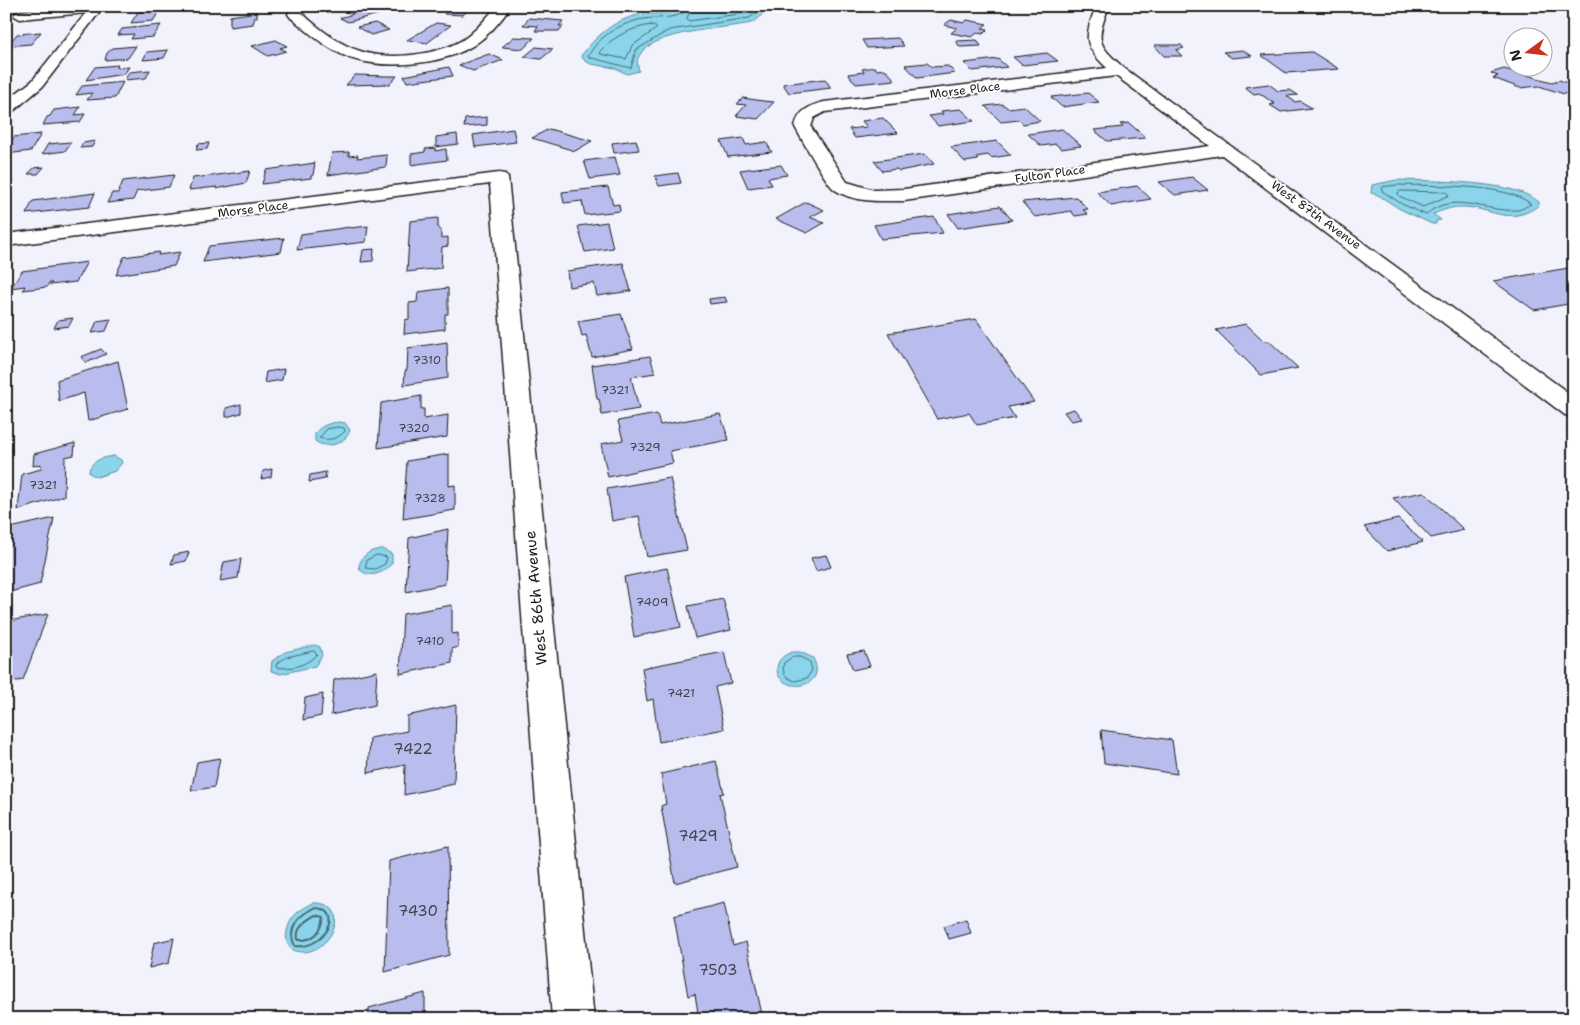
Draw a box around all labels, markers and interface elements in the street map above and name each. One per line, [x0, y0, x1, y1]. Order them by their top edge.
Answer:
north arrow [1502, 28, 1552, 78]
text: N [1505, 48, 1526, 63]
street label: Morse Place [929, 78, 1001, 102]
street label: Fulton Place [1014, 161, 1086, 187]
street label: West 87th Avenue [1268, 177, 1364, 253]
street label: Morse Place [217, 197, 289, 221]
house number: 7310 [413, 352, 441, 368]
house number: 7321 [601, 382, 629, 398]
house number: 7320 [398, 420, 430, 436]
house number: 7329 [629, 439, 661, 455]
house number: 7321 [29, 477, 57, 493]
house number: 7328 [414, 490, 446, 506]
street label: West 86th Avenue [520, 530, 552, 666]
house number: 7409 [636, 594, 668, 610]
house number: 7410 [416, 633, 444, 649]
house number: 7421 [667, 685, 695, 701]
house number: 7422 [393, 739, 433, 759]
house number: 7429 [678, 826, 718, 846]
house number: 7430 [398, 901, 438, 921]
house number: 7503 [698, 960, 738, 980]

